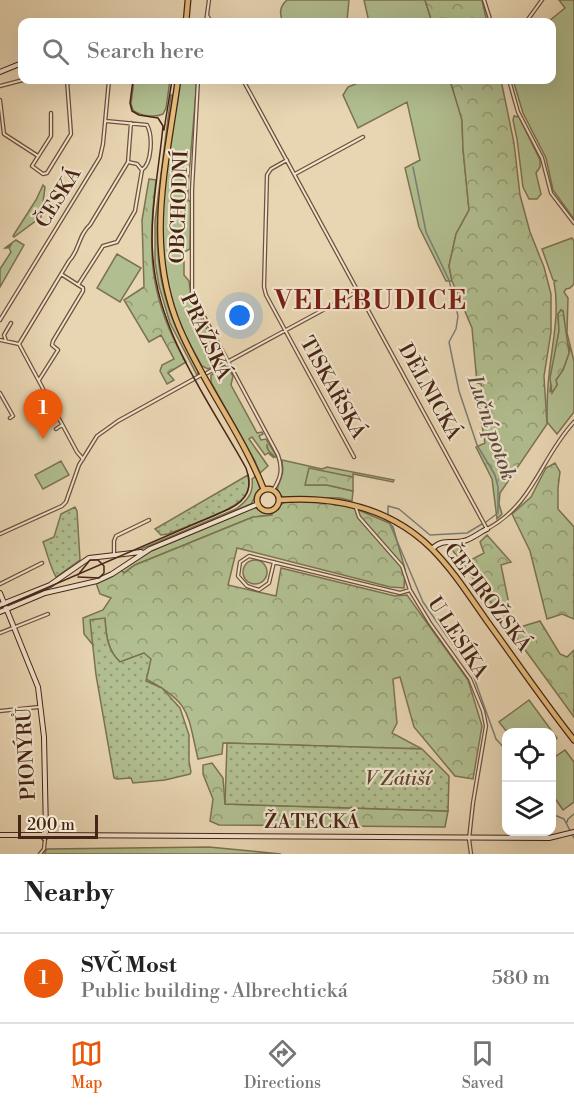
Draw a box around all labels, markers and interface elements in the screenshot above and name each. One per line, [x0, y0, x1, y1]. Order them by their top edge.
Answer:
search box [18, 18, 556, 84]
icon: search [39, 35, 72, 68]
text: Search here [87, 38, 204, 65]
street label: OBCHODNÍ [165, 150, 194, 264]
street label: ČESKÁ [30, 161, 88, 233]
district label: VELEBUDICE [274, 285, 467, 317]
street label: PRAŽSKÁ [174, 289, 237, 386]
your location [225, 301, 254, 330]
street label: TISKAŘSKÁ [294, 332, 372, 445]
street label: DĚLNICKÁ [392, 339, 467, 446]
water label: Luční potok [461, 371, 521, 484]
pin: 1 [24, 390, 63, 439]
street label: ČEPIROŽSKÁ [438, 538, 538, 658]
street label: U LESÍKA [421, 592, 494, 685]
street label: PIONÝRŮ [11, 707, 42, 801]
map controls [502, 728, 556, 836]
button: locate [502, 728, 556, 782]
park label: V Zátiší [365, 767, 434, 792]
button: layers [502, 782, 556, 836]
street label: ŽATECKÁ [264, 809, 361, 835]
scale bar [18, 812, 98, 840]
text: 200 m [27, 815, 75, 835]
text: Nearby [24, 877, 114, 909]
text: SVČ Most [81, 952, 176, 979]
text: 1 [39, 966, 48, 991]
text: 580 m [492, 966, 550, 991]
text: Public building · Albrechtická [81, 979, 348, 1004]
tab: Map [70, 1037, 103, 1093]
tab: Directions [244, 1037, 321, 1093]
tab: Saved [462, 1037, 504, 1093]

